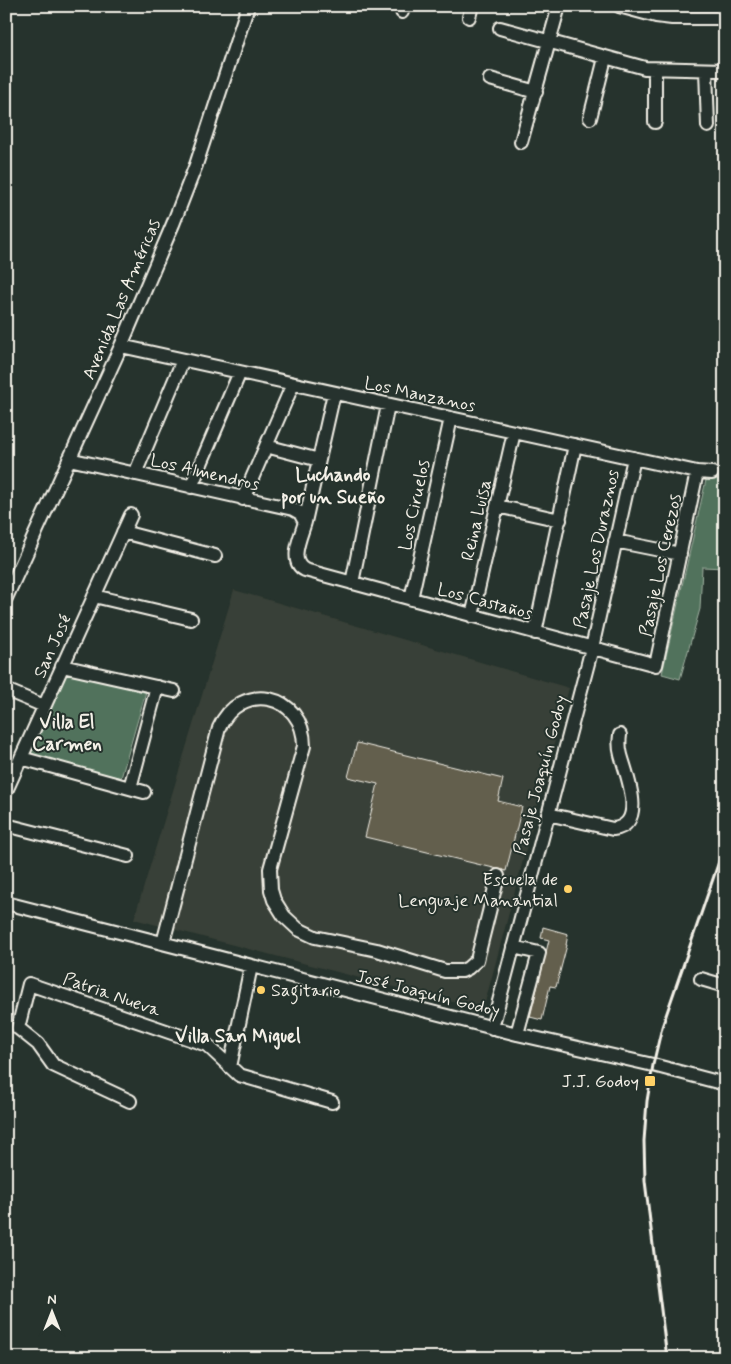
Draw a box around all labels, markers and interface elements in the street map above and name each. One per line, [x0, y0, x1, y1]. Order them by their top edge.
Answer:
street label: Avenida Las Américas [77, 215, 167, 384]
street label: Los Manzanos [362, 371, 478, 418]
street label: Los Almendros [148, 449, 262, 497]
street label: Los Ciruelos [394, 457, 436, 553]
district label: Luchando por un Sueño [281, 463, 385, 510]
street label: Pasaje Los Duraznos [568, 467, 626, 631]
street label: Reina Luisa [456, 477, 498, 563]
street label: Pasaje Los Cerezos [634, 492, 688, 639]
street label: Los Castaños [434, 578, 535, 626]
street label: San José [28, 611, 78, 682]
street label: Pasaje Joaquín Godoy [508, 693, 574, 858]
district label: Villa El Carmen [32, 710, 102, 757]
place label: Escuela de Lenguaje Manantial [398, 868, 558, 914]
marker: Escuela de Lenguaje Manantial [562, 883, 574, 895]
street label: José Joaquín Godoy [353, 964, 502, 1024]
street label: Patria Nueva [60, 967, 164, 1023]
place label: Sagitario [271, 979, 340, 1005]
marker: Sagitario [255, 984, 267, 996]
district label: Villa San Miguel [175, 1024, 301, 1050]
place label: J.J. Godoy [561, 1070, 639, 1094]
marker: J.J. Godoy [643, 1074, 657, 1088]
north arrow [28, 1286, 78, 1336]
text: N [47, 1291, 57, 1309]

